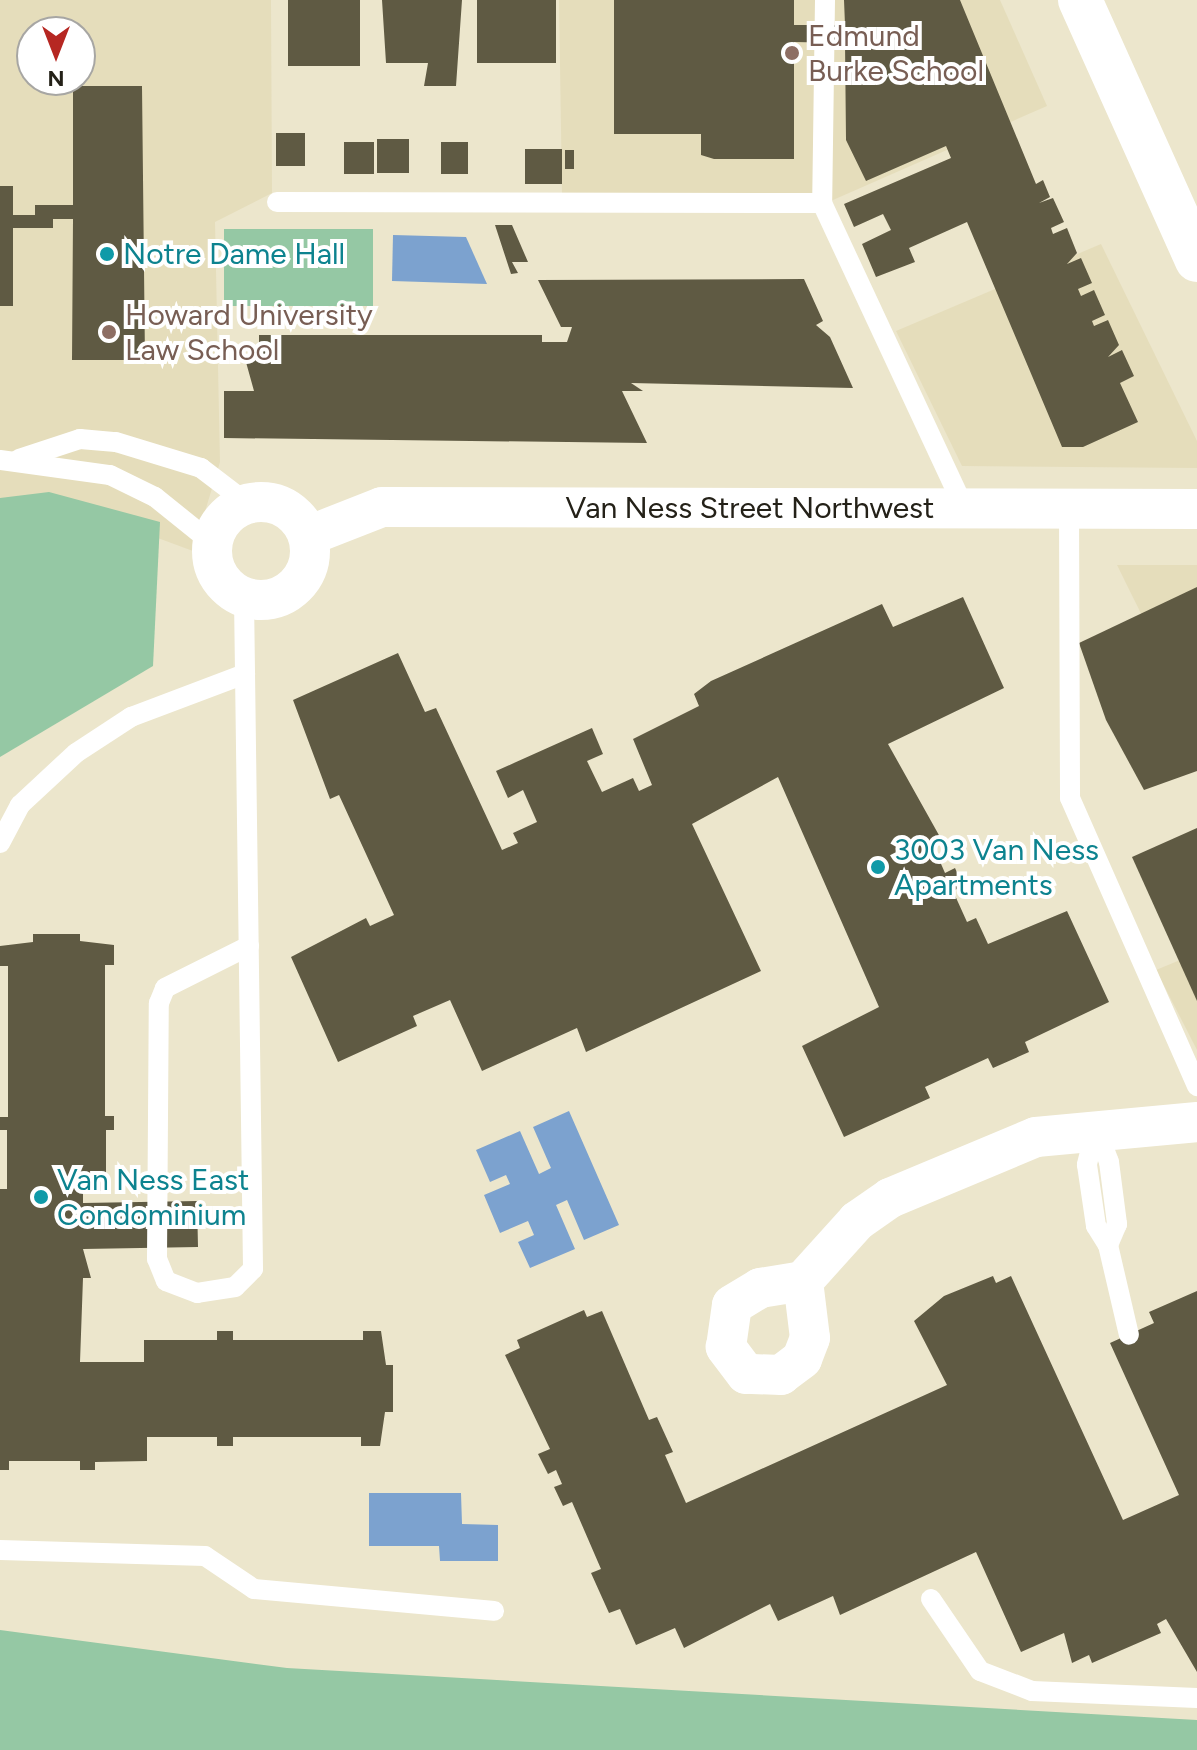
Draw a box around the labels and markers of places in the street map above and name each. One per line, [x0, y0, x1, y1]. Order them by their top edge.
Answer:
place label: Edmund Burke School [808, 18, 984, 88]
marker: Edmund Burke School [783, 44, 801, 62]
place label: Notre Dame Hall [123, 236, 345, 272]
marker: Notre Dame Hall [98, 245, 116, 263]
place label: Howard University Law School [125, 297, 373, 368]
marker: Howard University Law School [100, 323, 118, 341]
place label: 3003 Van Ness Apartments [894, 832, 1099, 902]
marker: 3003 Van Ness Apartments [869, 858, 887, 876]
place label: Van Ness East Condominium [57, 1162, 249, 1232]
marker: Van Ness East Condominium [32, 1188, 50, 1206]

